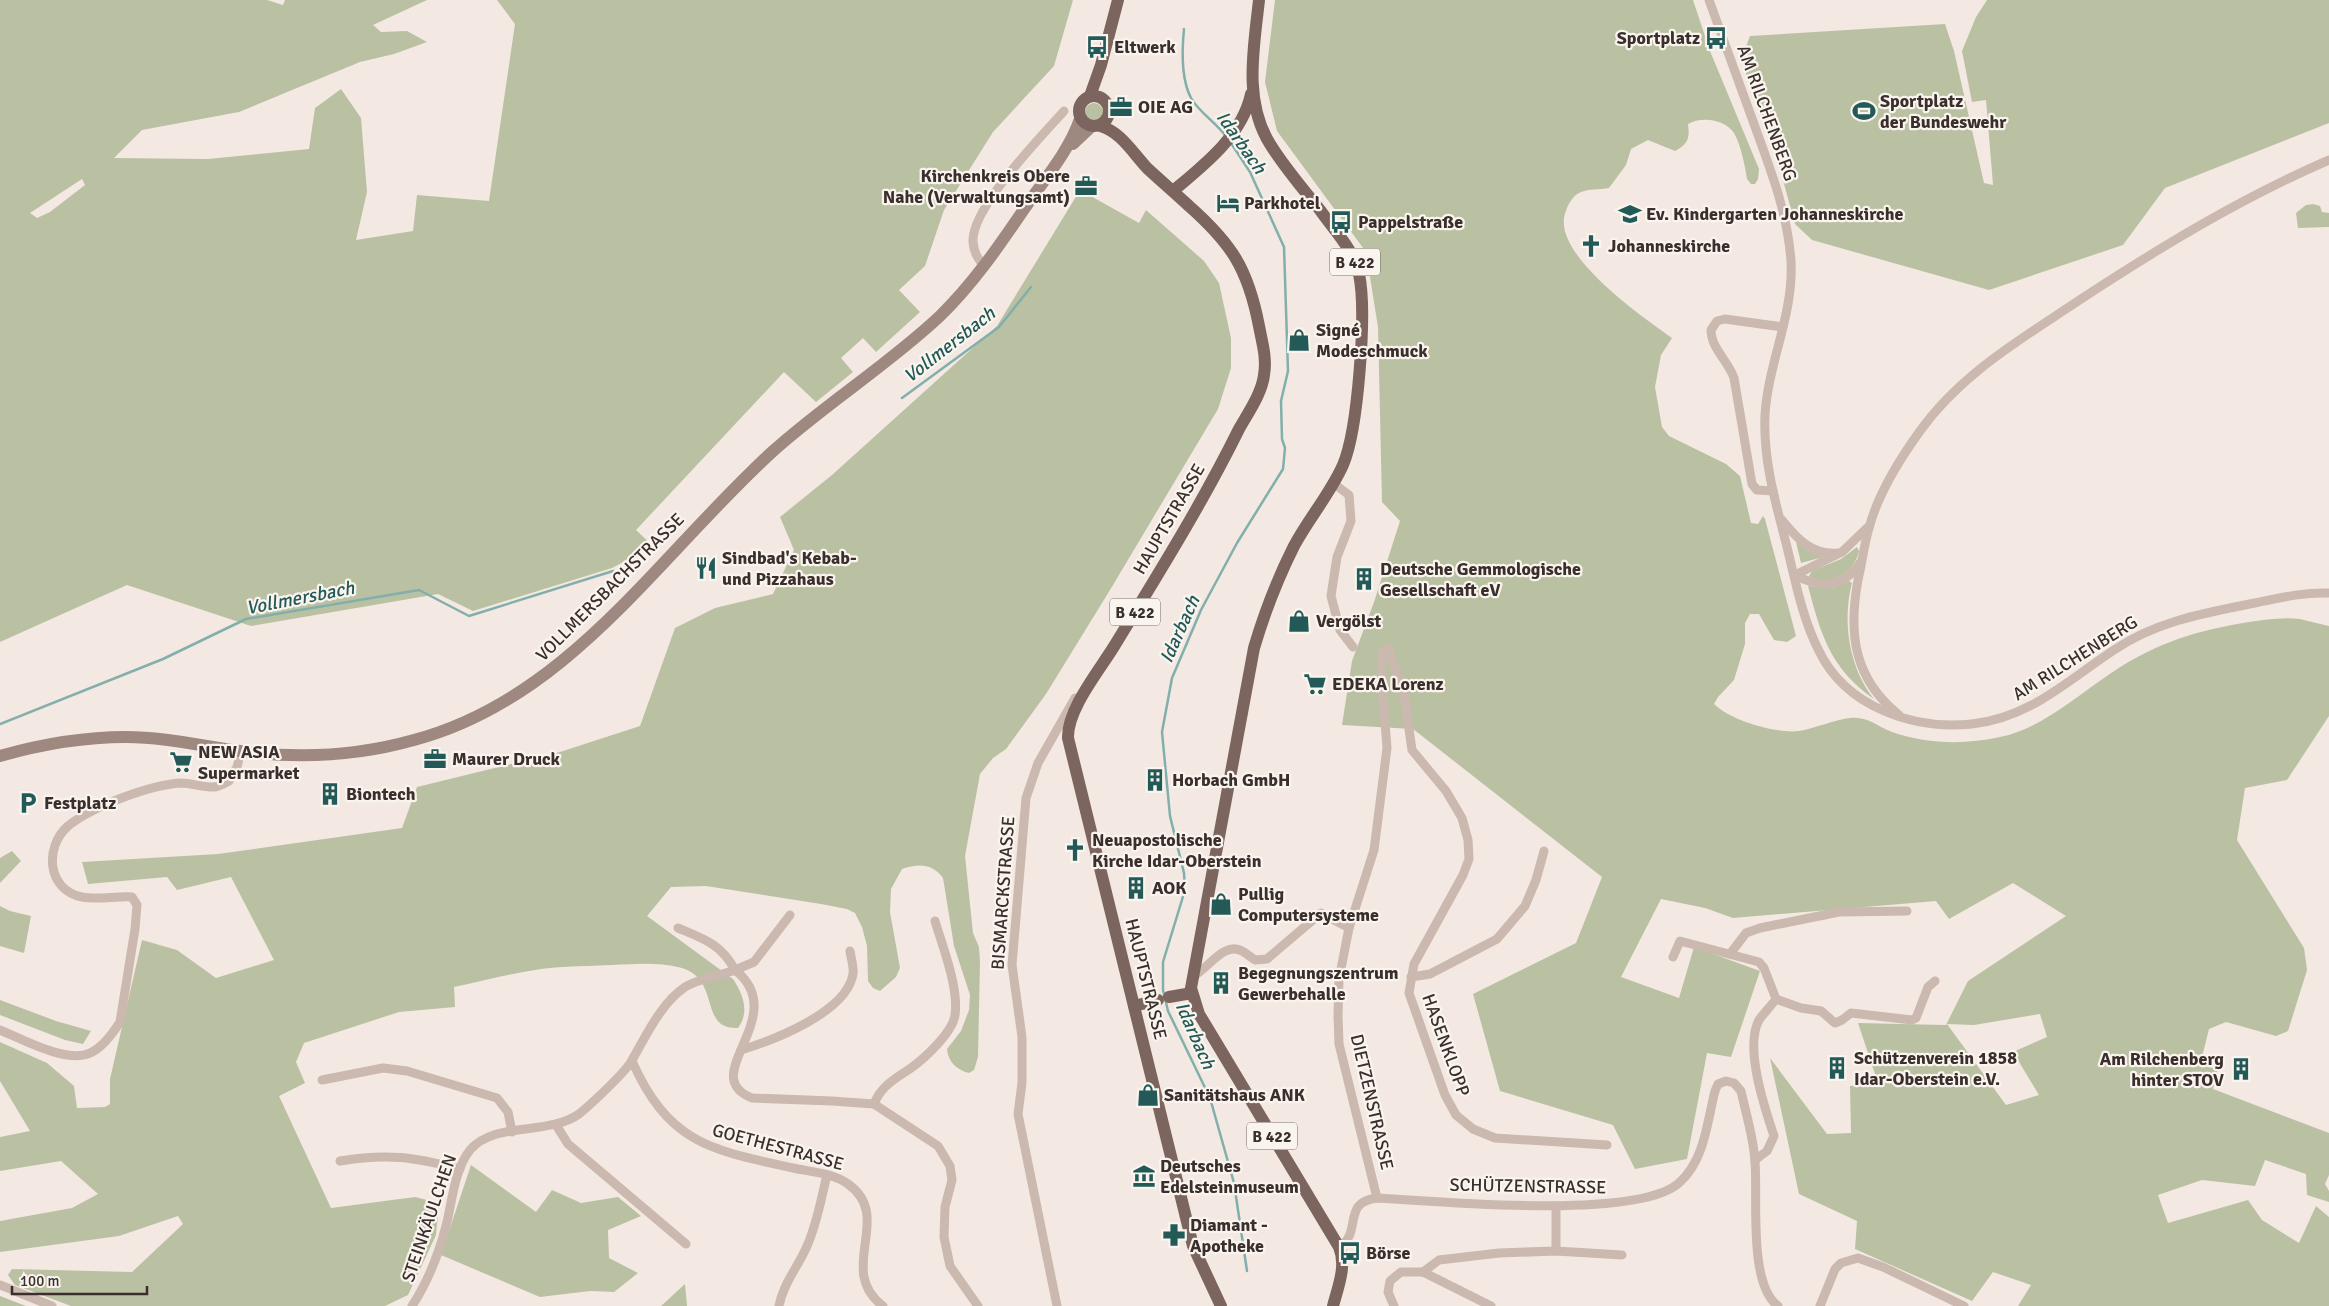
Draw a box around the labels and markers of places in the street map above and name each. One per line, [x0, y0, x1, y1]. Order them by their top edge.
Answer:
bus stop icon: Sportplatz [1703, 25, 1729, 51]
place label: Sportplatz [1617, 27, 1700, 49]
bus stop icon: Eltwerk [1084, 34, 1110, 60]
place label: Eltwerk [1114, 36, 1176, 58]
place label: Sportplatz der Bundeswehr [1880, 90, 2007, 133]
office icon: OIE AG [1108, 94, 1134, 120]
place label: OIE AG [1138, 96, 1193, 118]
sports icon: Sportplatz der Bundeswehr [1851, 98, 1877, 124]
place label: Kirchenkreis Obere Nahe (Verwaltungsamt) [883, 165, 1070, 208]
office icon: Kirchenkreis Obere Nahe (Verwaltungsamt) [1073, 173, 1099, 199]
hotel icon: Parkhotel [1215, 190, 1241, 216]
place label: Parkhotel [1244, 192, 1321, 214]
school or university icon: Ev. Kindergarten Johanneskirche [1617, 201, 1643, 227]
place label: Ev. Kindergarten Johanneskirche [1646, 203, 1903, 225]
bus stop icon: Pappelstraße [1328, 209, 1354, 235]
place label: Pappelstraße [1358, 211, 1463, 233]
church icon: Johanneskirche [1578, 233, 1604, 259]
place label: Johanneskirche [1608, 235, 1730, 257]
place label: Signé Modeschmuck [1316, 319, 1428, 362]
shop icon: Signé Modeschmuck [1286, 327, 1312, 353]
place label: Sindbad's Kebab- und Pizzahaus [722, 547, 857, 590]
restaurant icon: Sindbad's Kebab- und Pizzahaus [693, 555, 719, 581]
place label: Deutsche Gemmologische Gesellschaft eV [1380, 558, 1581, 601]
building icon: Deutsche Gemmologische Gesellschaft eV [1351, 566, 1377, 592]
shop icon: Vergölst [1286, 608, 1312, 634]
place label: Vergölst [1316, 610, 1382, 632]
supermarket icon: EDEKA Lorenz [1302, 671, 1328, 697]
place label: EDEKA Lorenz [1332, 673, 1444, 695]
place label: NEW ASIA Supermarket [198, 741, 300, 784]
office icon: Maurer Druck [422, 746, 448, 772]
place label: Maurer Druck [452, 748, 561, 770]
supermarket icon: NEW ASIA Supermarket [168, 749, 194, 775]
building icon: Horbach GmbH [1142, 767, 1168, 793]
place label: Horbach GmbH [1172, 769, 1290, 791]
building icon: Biontech [317, 781, 343, 807]
place label: Biontech [346, 783, 416, 805]
parking icon: Festplatz [15, 790, 41, 816]
place label: Festplatz [44, 792, 116, 814]
place label: Neuapostolische Kirche Idar-Oberstein [1092, 829, 1262, 872]
church icon: Neuapostolische Kirche Idar-Oberstein [1062, 837, 1088, 863]
building icon: AOK [1123, 875, 1149, 901]
place label: AOK [1152, 877, 1187, 899]
place label: Pullig Computersysteme [1238, 883, 1379, 926]
shop icon: Pullig Computersysteme [1208, 891, 1234, 917]
place label: Begegnungszentrum Gewerbehalle [1238, 962, 1398, 1005]
building icon: Begegnungszentrum Gewerbehalle [1208, 970, 1234, 996]
place label: Schützenverein 1858 Idar-Oberstein e.V. [1854, 1047, 2017, 1090]
place label: Am Rilchenberg hinter STOV [2100, 1048, 2224, 1091]
building icon: Schützenverein 1858 Idar-Oberstein e.V. [1824, 1055, 1850, 1081]
building icon: Am Rilchenberg hinter STOV [2228, 1056, 2254, 1082]
shop icon: Sanitätshaus ANK [1135, 1082, 1161, 1108]
place label: Sanitätshaus ANK [1164, 1084, 1306, 1106]
place label: Deutsches Edelsteinmuseum [1160, 1155, 1299, 1198]
museum icon: Deutsches Edelsteinmuseum [1131, 1163, 1157, 1189]
place label: Diamant - Apotheke [1190, 1214, 1268, 1257]
pharmacy icon: Diamant - Apotheke [1161, 1222, 1187, 1248]
bus stop icon: Börse [1337, 1240, 1363, 1266]
place label: Börse [1366, 1242, 1411, 1264]

